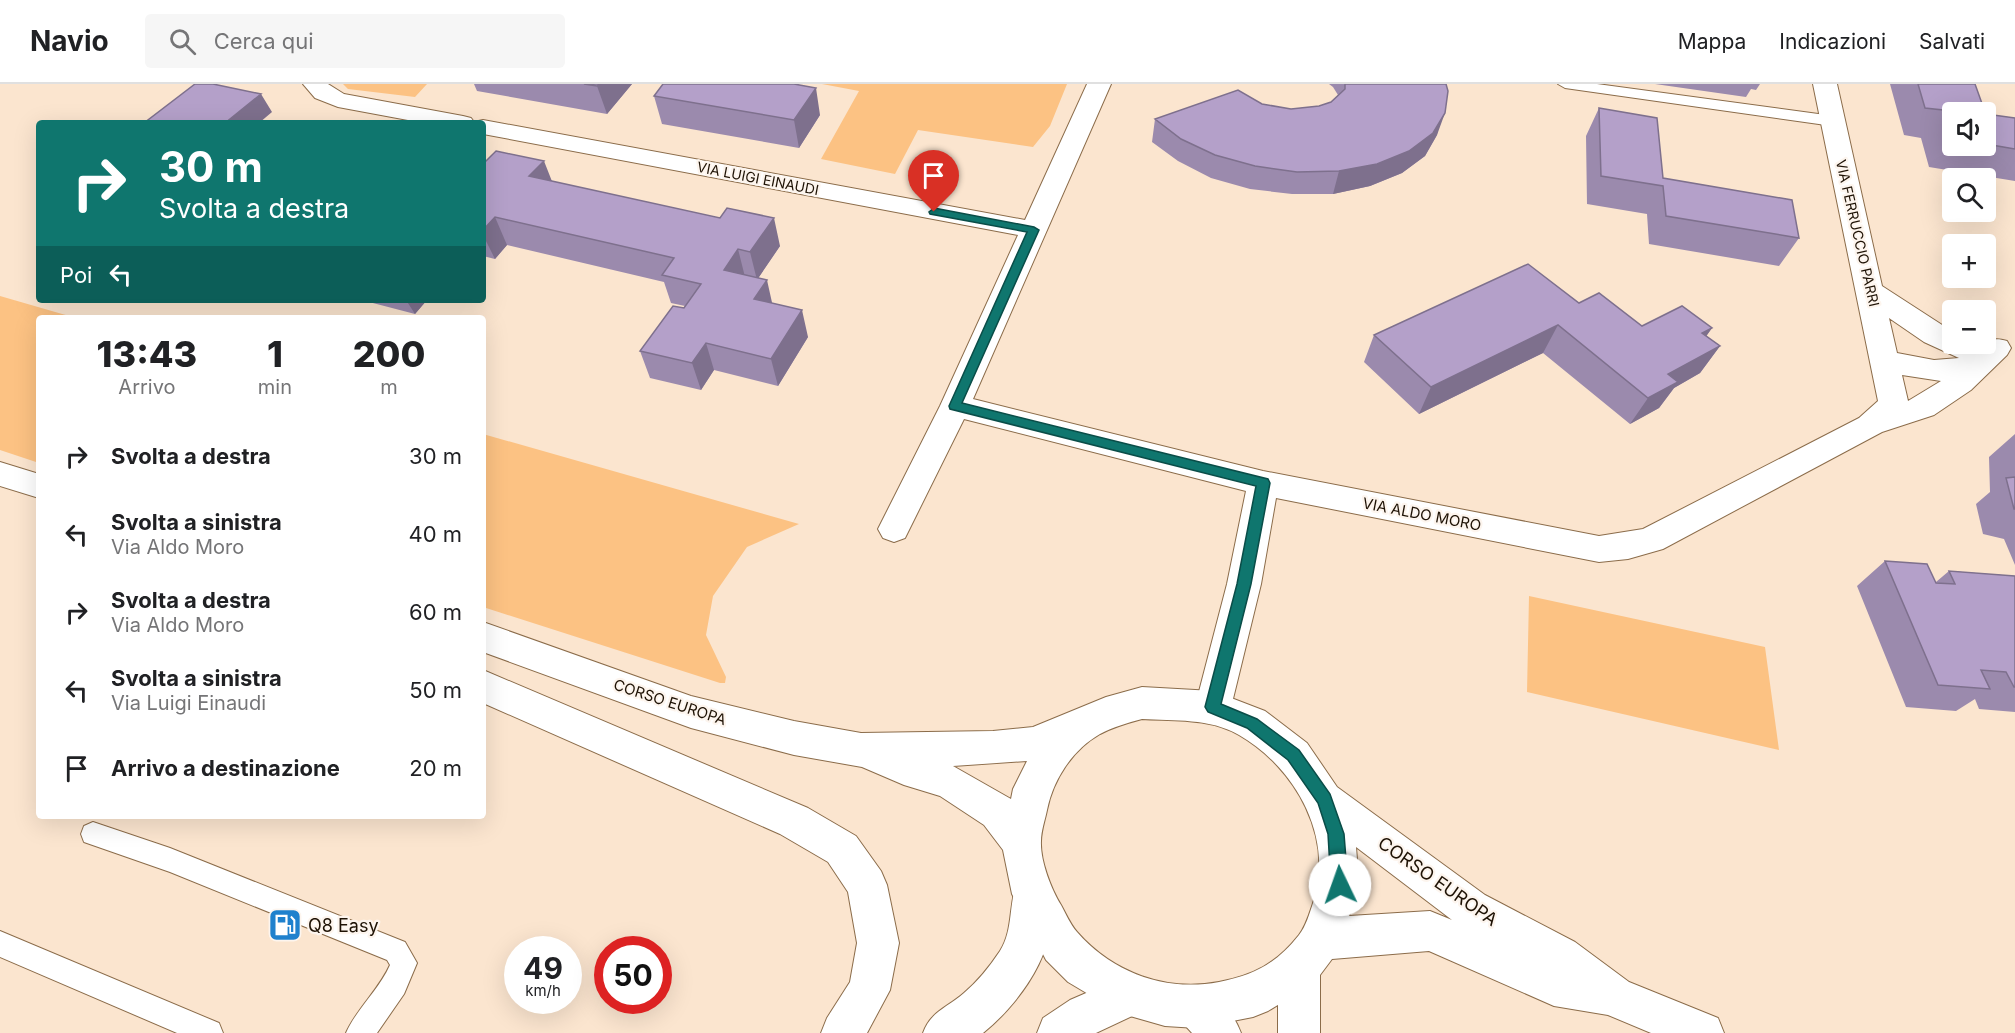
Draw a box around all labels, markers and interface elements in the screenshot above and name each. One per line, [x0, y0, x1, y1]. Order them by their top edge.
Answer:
search box [145, 14, 565, 68]
text: Navio [30, 24, 109, 58]
icon: search [166, 25, 199, 58]
text: Cerca qui [214, 28, 314, 54]
text: Mappa [1678, 29, 1746, 54]
text: Indicazioni [1779, 29, 1886, 54]
text: Salvati [1919, 29, 1985, 54]
map controls [1942, 102, 1996, 354]
button: sound [1942, 102, 1996, 156]
text: 30 m [159, 141, 263, 192]
icon: right [60, 144, 138, 222]
pin [908, 150, 959, 212]
street label: VIA LUIGI EINAUDI [696, 158, 820, 198]
street label: VIA FERRUCCIO PARRI [1833, 158, 1883, 308]
icon: arrive [917, 159, 950, 192]
button: search [1942, 168, 1996, 222]
text: Svolta a destra [159, 192, 349, 225]
button: + [1942, 234, 1996, 288]
icon: left [104, 258, 137, 291]
text: Poi [60, 262, 92, 288]
button: − [1942, 300, 1996, 354]
text: 13:43 [97, 332, 197, 376]
text: 1 [267, 332, 283, 376]
text: 200 [353, 332, 425, 376]
text: Arrivo [118, 375, 176, 399]
text: min [258, 375, 292, 399]
text: m [380, 375, 398, 399]
icon: right [60, 440, 93, 473]
text: Svolta a destra [111, 443, 271, 469]
text: 30 m [409, 443, 462, 469]
street label: VIA ALDO MORO [1361, 493, 1483, 535]
text: Svolta a sinistra [111, 509, 282, 535]
icon: left [60, 518, 93, 551]
text: 40 m [408, 521, 462, 547]
text: Via Aldo Moro [111, 535, 244, 559]
text: Svolta a destra [111, 587, 271, 613]
icon: right [60, 596, 93, 629]
text: 60 m [409, 599, 462, 625]
text: Via Aldo Moro [111, 613, 244, 637]
text: Svolta a sinistra [111, 665, 282, 691]
icon: left [60, 674, 93, 707]
street label: CORSO EUROPA [611, 675, 729, 729]
text: 50 m [409, 677, 462, 703]
text: Via Luigi Einaudi [111, 691, 266, 715]
icon: arrive [60, 752, 93, 785]
text: Arrivo a destinazione [111, 755, 340, 781]
text: 20 m [409, 755, 462, 781]
street label: CORSO EUROPA [1374, 832, 1502, 930]
position arrow [1308, 853, 1372, 917]
fuel station icon: Q8 Easy [267, 907, 303, 943]
place label: Q8 Easy [308, 915, 379, 936]
speed limit sign: 50 [594, 936, 672, 1014]
text: 49 [523, 950, 563, 986]
text: km/h [525, 981, 561, 1000]

